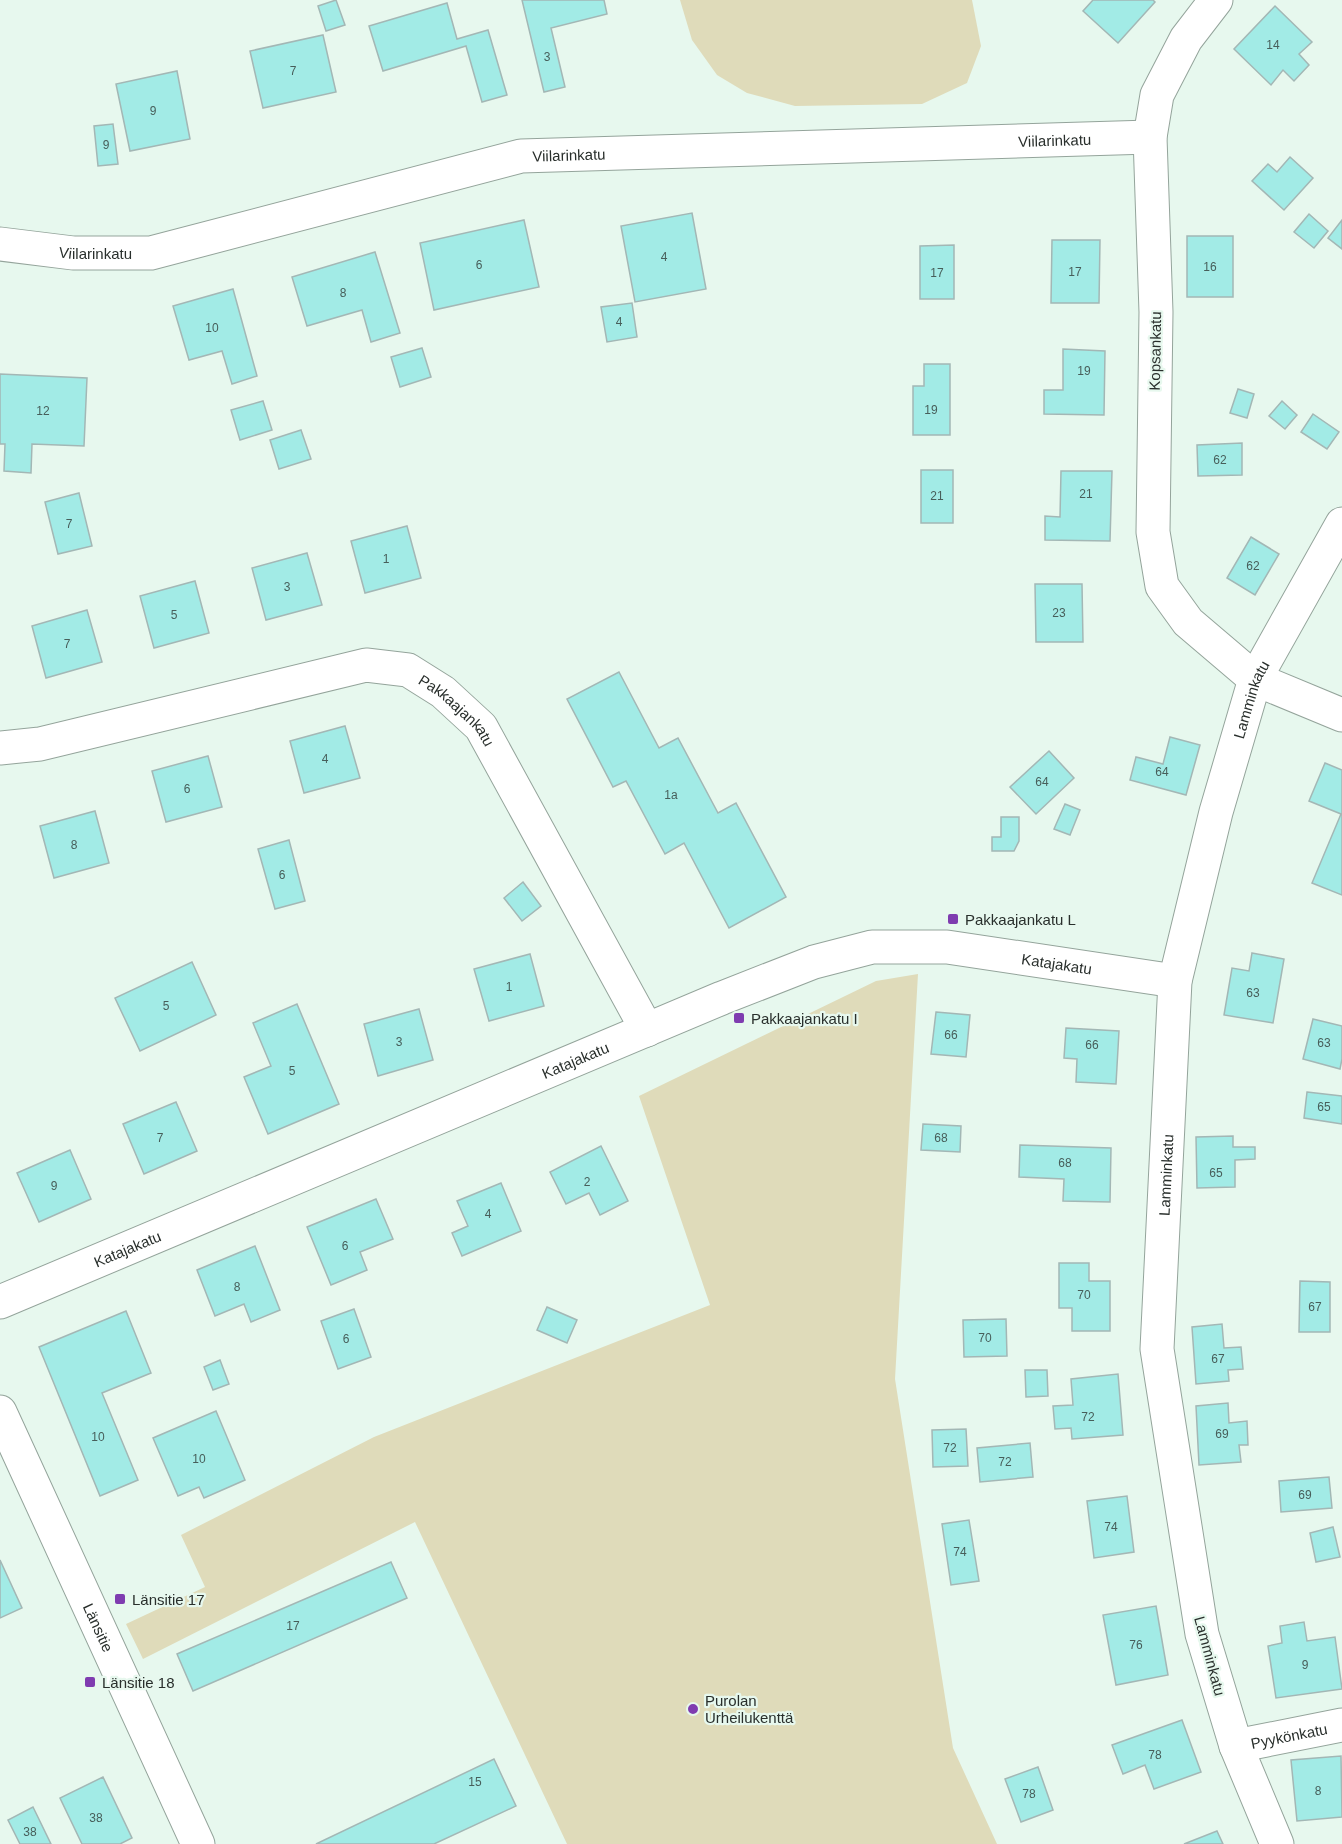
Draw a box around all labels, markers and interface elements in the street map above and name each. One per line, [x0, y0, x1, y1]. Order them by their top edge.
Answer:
house number: 14 [1266, 38, 1280, 52]
house number: 3 [544, 50, 551, 64]
house number: 7 [290, 64, 297, 78]
house number: 9 [150, 104, 157, 118]
street label: Viilarinkatu [1018, 130, 1092, 149]
house number: 9 [103, 138, 110, 152]
street label: Viilarinkatu [532, 145, 606, 164]
street label: Viilarinkatu [58, 243, 132, 262]
house number: 4 [661, 250, 668, 264]
house number: 6 [476, 258, 483, 272]
house number: 16 [1203, 260, 1217, 274]
house number: 17 [1068, 265, 1082, 279]
house number: 17 [930, 266, 944, 280]
house number: 8 [340, 286, 347, 300]
street label: Kopsankatu [1146, 311, 1164, 391]
house number: 4 [616, 315, 623, 329]
house number: 10 [205, 321, 219, 335]
house number: 19 [1077, 364, 1091, 378]
house number: 19 [924, 403, 938, 417]
house number: 12 [36, 404, 50, 418]
house number: 62 [1213, 453, 1227, 467]
house number: 21 [1079, 487, 1093, 501]
house number: 21 [930, 489, 944, 503]
house number: 7 [66, 517, 73, 531]
house number: 1 [383, 552, 390, 566]
house number: 62 [1246, 559, 1260, 573]
house number: 3 [284, 580, 291, 594]
house number: 23 [1052, 606, 1066, 620]
house number: 5 [171, 608, 178, 622]
house number: 7 [64, 637, 71, 651]
street label: Lamminkatu [1230, 657, 1272, 741]
street label: Pakkaajankatu [416, 671, 498, 749]
house number: 4 [322, 752, 329, 766]
house number: 64 [1155, 765, 1169, 779]
house number: 64 [1035, 775, 1049, 789]
house number: 6 [184, 782, 191, 796]
house number: 1a [664, 788, 678, 802]
house number: 8 [71, 838, 78, 852]
house number: 6 [279, 868, 286, 882]
place label: Pakkaajankatu L [965, 911, 1076, 928]
marker: Pakkaajankatu L [946, 912, 960, 926]
street label: Katajakatu [1020, 950, 1093, 977]
house number: 1 [506, 980, 513, 994]
house number: 63 [1246, 986, 1260, 1000]
house number: 5 [163, 999, 170, 1013]
place label: Pakkaajankatu I [751, 1010, 858, 1027]
marker: Pakkaajankatu I [732, 1011, 746, 1025]
house number: 66 [944, 1028, 958, 1042]
house number: 3 [396, 1035, 403, 1049]
house number: 63 [1317, 1036, 1331, 1050]
street label: Katajakatu [539, 1038, 611, 1081]
house number: 66 [1085, 1038, 1099, 1052]
house number: 5 [289, 1064, 296, 1078]
house number: 65 [1317, 1100, 1331, 1114]
house number: 7 [157, 1131, 164, 1145]
house number: 68 [934, 1131, 948, 1145]
street label: Lamminkatu [1155, 1134, 1176, 1216]
house number: 68 [1058, 1156, 1072, 1170]
house number: 65 [1209, 1166, 1223, 1180]
house number: 2 [584, 1175, 591, 1189]
house number: 9 [51, 1179, 58, 1193]
house number: 4 [485, 1207, 492, 1221]
street label: Katajakatu [91, 1227, 163, 1270]
house number: 6 [342, 1239, 349, 1253]
house number: 8 [234, 1280, 241, 1294]
house number: 70 [1077, 1288, 1091, 1302]
house number: 67 [1308, 1300, 1322, 1314]
house number: 70 [978, 1331, 992, 1345]
house number: 6 [343, 1332, 350, 1346]
house number: 67 [1211, 1352, 1225, 1366]
house number: 72 [1081, 1410, 1095, 1424]
house number: 69 [1215, 1427, 1229, 1441]
house number: 10 [91, 1430, 105, 1444]
house number: 72 [943, 1441, 957, 1455]
house number: 10 [192, 1452, 206, 1466]
house number: 72 [998, 1455, 1012, 1469]
house number: 69 [1298, 1488, 1312, 1502]
house number: 74 [1104, 1520, 1118, 1534]
house number: 74 [953, 1545, 967, 1559]
place label: Länsitie 17 [132, 1591, 205, 1608]
marker: Länsitie 17 [113, 1592, 127, 1606]
street label: Länsitie [80, 1600, 117, 1655]
street label: Lamminkatu [1191, 1614, 1229, 1698]
house number: 17 [286, 1619, 300, 1633]
house number: 76 [1129, 1638, 1143, 1652]
house number: 9 [1302, 1658, 1309, 1672]
place label: Länsitie 18 [102, 1674, 175, 1691]
marker: Länsitie 18 [83, 1675, 97, 1689]
place label: Purolan Urheilukenttä [705, 1692, 794, 1726]
marker: Purolan Urheilukenttä [686, 1702, 700, 1716]
street label: Pyykönkatu [1249, 1720, 1329, 1751]
house number: 78 [1148, 1748, 1162, 1762]
house number: 15 [468, 1775, 482, 1789]
house number: 8 [1315, 1784, 1322, 1798]
house number: 78 [1022, 1787, 1036, 1801]
house number: 38 [89, 1811, 103, 1825]
house number: 38 [23, 1825, 37, 1839]

